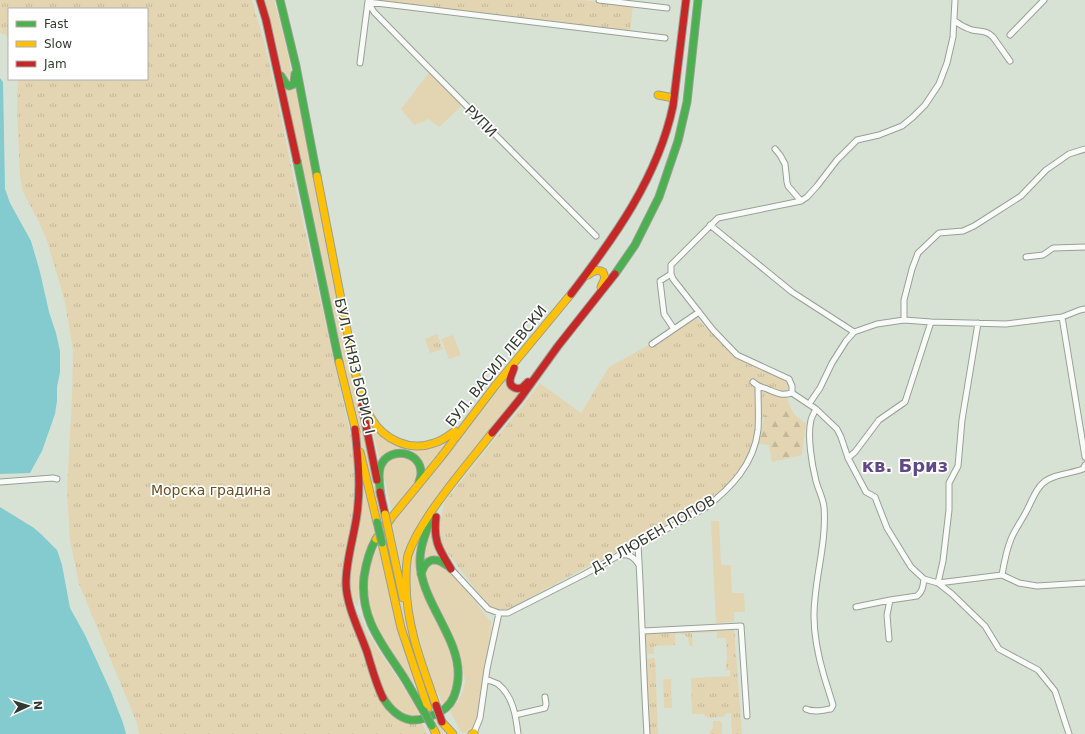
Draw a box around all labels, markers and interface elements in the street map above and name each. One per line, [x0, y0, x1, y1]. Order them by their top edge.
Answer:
legend [8, 8, 148, 80]
text: Fast [44, 17, 68, 31]
text: Slow [44, 37, 72, 51]
text: Jam [43, 57, 67, 71]
street label: РУПИ [462, 102, 500, 140]
street label: БУЛ. КНЯЗ БОРИС I [332, 296, 378, 436]
street label: БУЛ. ВАСИЛ ЛЕВСКИ [442, 302, 550, 430]
district label: кв. Бриз [862, 455, 948, 476]
park label: Морска градина [151, 482, 271, 498]
street label: Д-Р ЛЮБЕН ПОПОВ [588, 492, 718, 576]
north arrow [8, 686, 48, 726]
text: N [31, 700, 44, 710]

